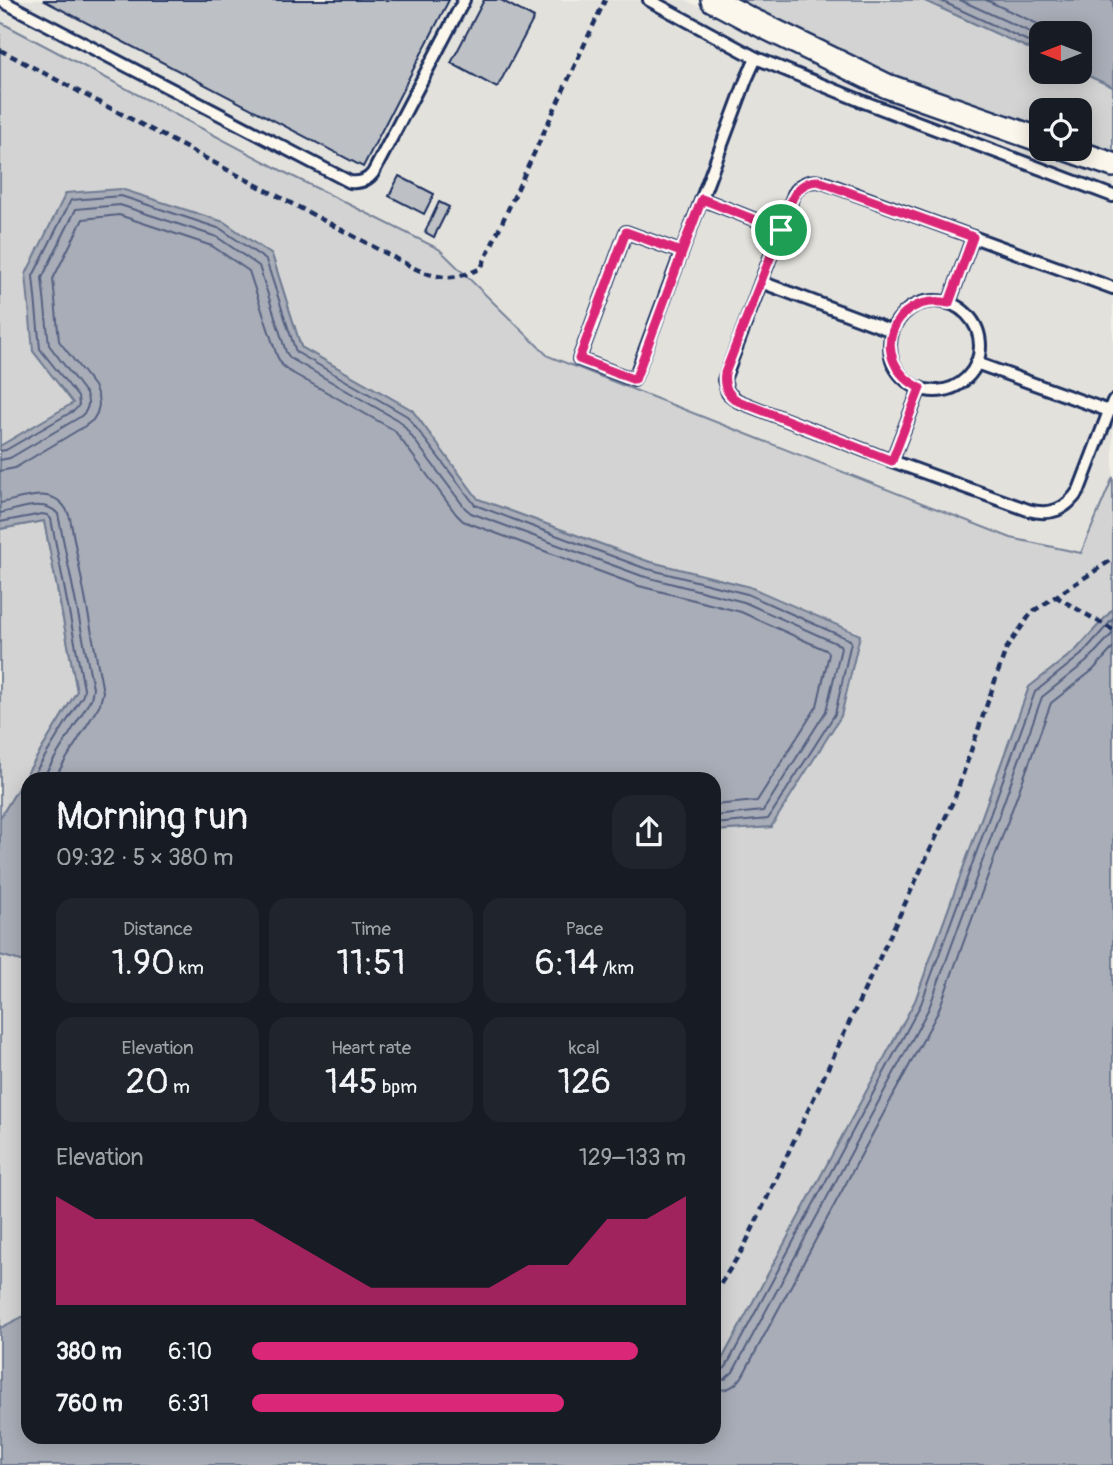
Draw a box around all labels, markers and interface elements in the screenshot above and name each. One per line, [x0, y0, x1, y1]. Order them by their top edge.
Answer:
north arrow [1029, 21, 1092, 84]
map controls [1029, 21, 1092, 161]
button: locate [1029, 98, 1092, 161]
pin [751, 200, 811, 260]
icon: arrive [762, 211, 800, 249]
text: Morning run [56, 793, 248, 841]
button: share [612, 795, 686, 869]
text: 09:32 · 5 × 380 m [56, 843, 233, 872]
text: Distance [123, 917, 192, 941]
text: Time [351, 917, 391, 941]
text: Pace [566, 917, 603, 941]
text: 1.90 [112, 941, 175, 985]
text: 11:51 [336, 941, 406, 985]
text: 6:14 [535, 941, 598, 985]
text: km [175, 956, 204, 980]
text: /km [598, 956, 634, 980]
text: Elevation [121, 1036, 194, 1060]
text: Heart rate [331, 1036, 411, 1060]
text: kcal [569, 1036, 600, 1060]
text: 20 [125, 1060, 169, 1104]
text: 145 [325, 1060, 378, 1104]
text: 126 [558, 1060, 611, 1104]
text: m [169, 1075, 190, 1099]
text: bpm [378, 1075, 417, 1099]
text: Elevation [56, 1143, 144, 1172]
text: 129–133 m [579, 1143, 686, 1172]
text: 380 m [56, 1337, 122, 1366]
text: 6:10 [168, 1337, 212, 1366]
text: 760 m [56, 1389, 123, 1418]
text: 6:31 [168, 1389, 209, 1418]

